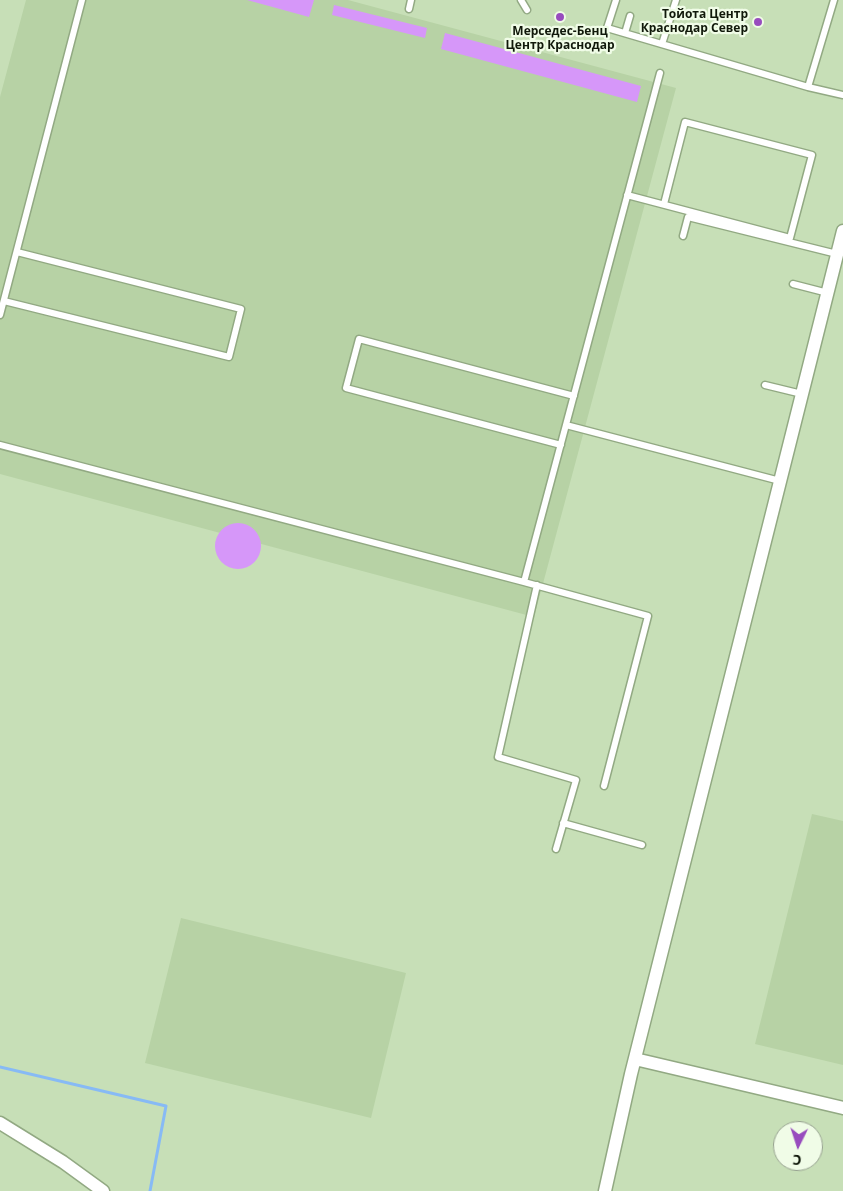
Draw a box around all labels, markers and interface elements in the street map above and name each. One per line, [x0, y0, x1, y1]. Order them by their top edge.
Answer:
place label: Тойота Центр Краснодар Север [641, 8, 748, 36]
marker: Мерседес-Бенц Центр Краснодар [554, 11, 566, 23]
marker: Тойота Центр Краснодар Север [752, 16, 764, 28]
place label: Мерседес-Бенц Центр Краснодар [505, 25, 615, 53]
north arrow [773, 1121, 823, 1171]
text: С [792, 1151, 802, 1170]

